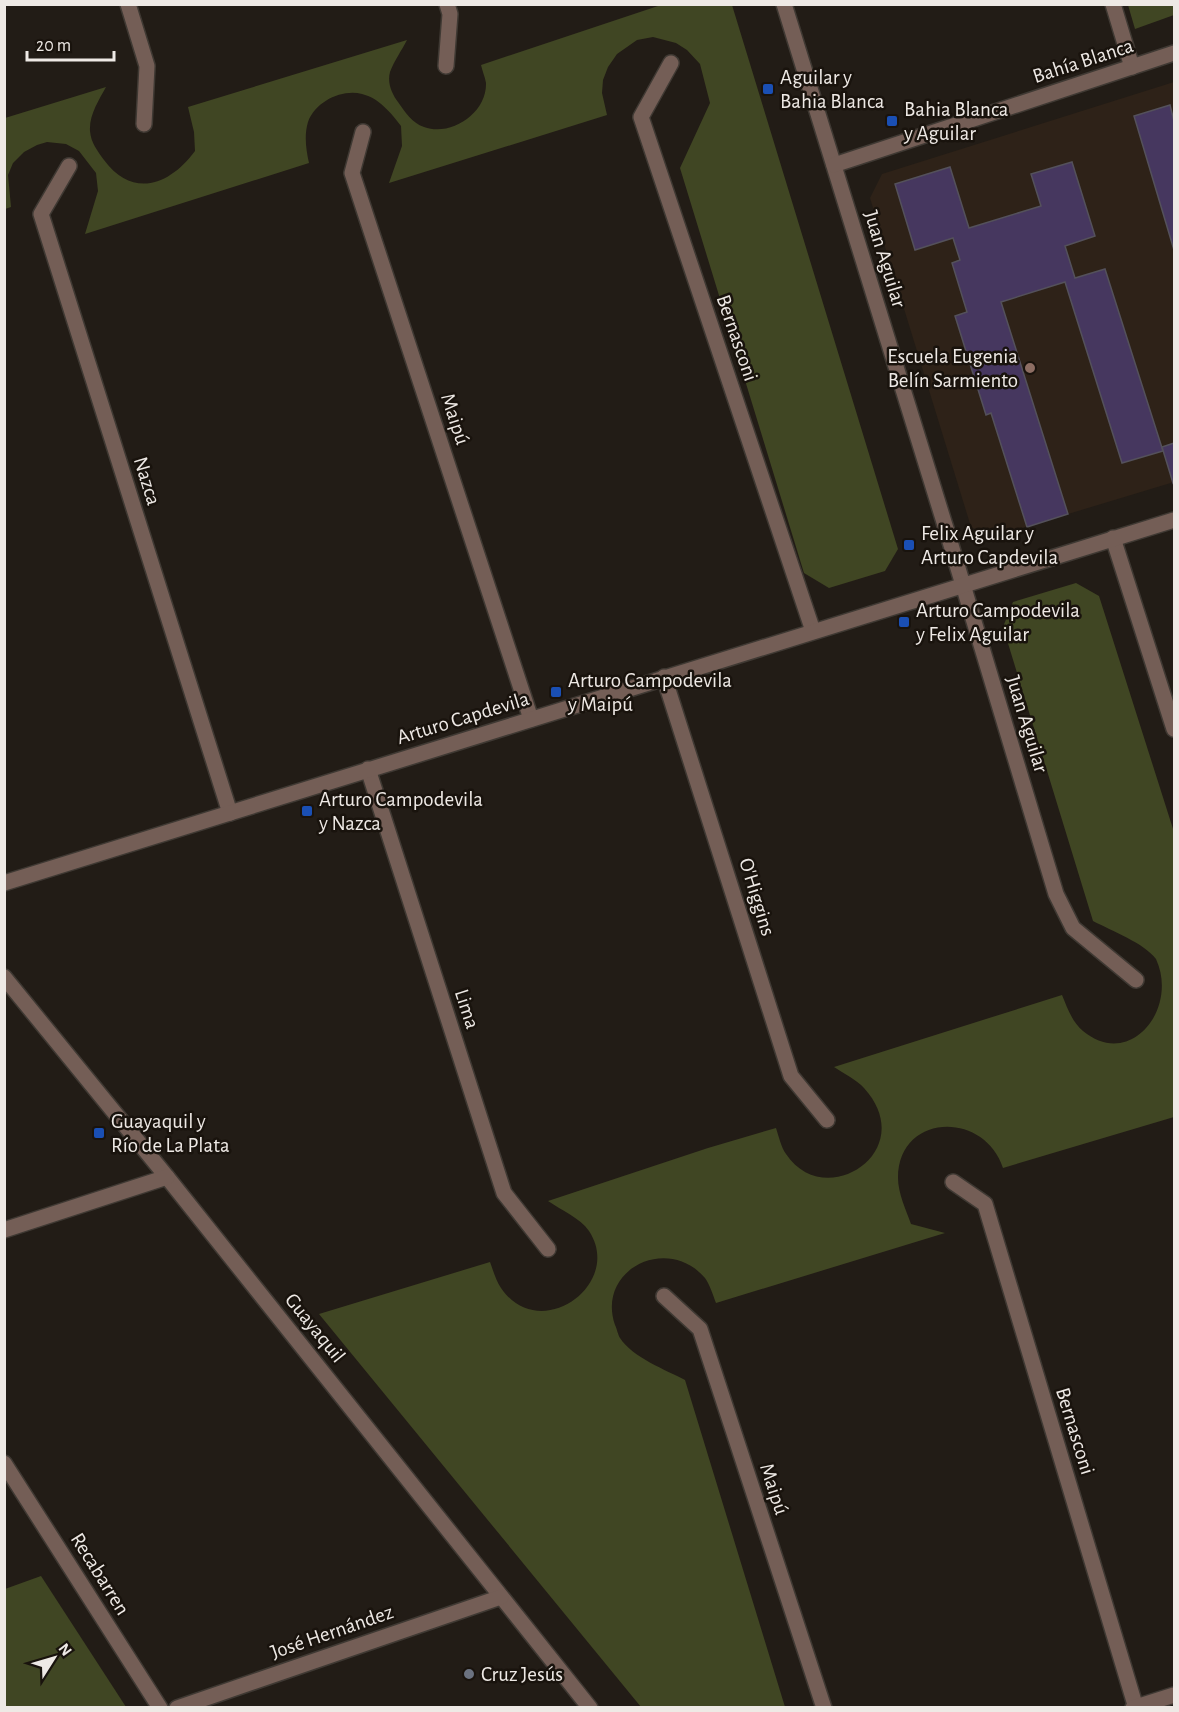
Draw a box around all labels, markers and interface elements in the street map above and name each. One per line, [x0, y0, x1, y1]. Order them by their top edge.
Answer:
scale bar [27, 24, 114, 62]
street label: Bahía Blanca [1030, 35, 1136, 87]
text: 20 m [36, 37, 71, 55]
place label: Aguilar y Bahia Blanca [780, 67, 885, 112]
marker: Aguilar y Bahia Blanca [761, 82, 775, 96]
place label: Bahia Blanca y Aguilar [903, 99, 1009, 144]
marker: Bahia Blanca y Aguilar [885, 114, 899, 128]
street label: Juan Aguilar [860, 208, 910, 310]
street label: Bernasconi [712, 292, 762, 384]
place label: Escuela Eugenia Belín Sarmiento [887, 346, 1018, 391]
marker: Escuela Eugenia Belín Sarmiento [1023, 361, 1037, 375]
street label: Maipú [437, 391, 473, 448]
street label: Nazca [130, 454, 164, 508]
place label: Felix Aguilar y Arturo Capdevila [921, 523, 1058, 568]
marker: Felix Aguilar y Arturo Capdevila [902, 538, 916, 552]
place label: Arturo Campodevila y Felix Aguilar [915, 600, 1080, 645]
marker: Arturo Campodevila y Felix Aguilar [897, 615, 911, 629]
place label: Arturo Campodevila y Maipú [567, 670, 732, 715]
street label: Juan Aguilar [1002, 673, 1052, 775]
marker: Arturo Campodevila y Maipú [549, 685, 563, 699]
street label: Arturo Capdevila [394, 688, 532, 748]
place label: Arturo Campodevila y Nazca [318, 789, 483, 834]
marker: Arturo Campodevila y Nazca [300, 804, 314, 818]
street label: O'Higgins [735, 856, 779, 938]
street label: Lima [451, 987, 483, 1032]
place label: Guayaquil y Río de La Plata [111, 1111, 230, 1156]
marker: Guayaquil y Río de La Plata [92, 1126, 106, 1140]
street label: Guayaquil [281, 1289, 349, 1367]
street label: Bernasconi [1052, 1385, 1098, 1477]
street label: Maipú [756, 1461, 792, 1518]
street label: Recabarren [67, 1529, 133, 1619]
street label: José Hernández [268, 1601, 396, 1663]
north arrow [24, 1628, 84, 1688]
text: N [55, 1640, 75, 1659]
place label: Cruz Jesús [481, 1664, 563, 1685]
marker: Cruz Jesús [462, 1667, 476, 1681]

